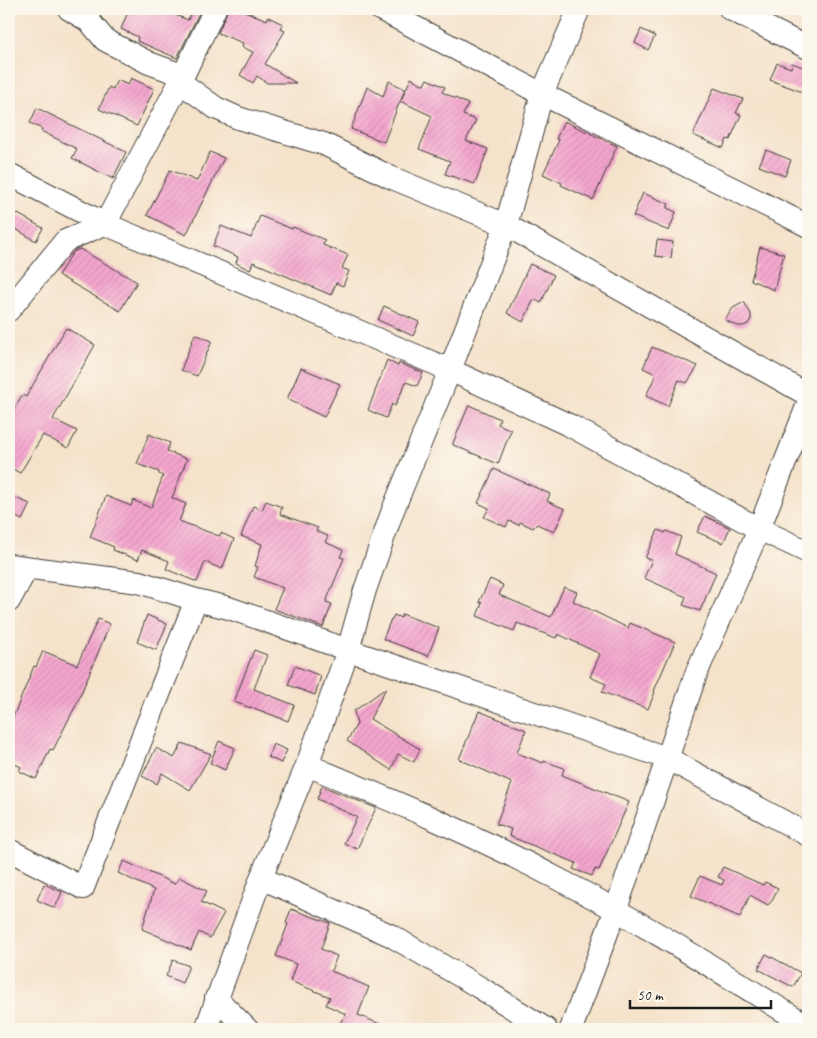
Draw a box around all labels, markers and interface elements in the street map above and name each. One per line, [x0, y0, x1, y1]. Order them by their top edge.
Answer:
scale bar [630, 978, 771, 1010]
text: 50 m [637, 986, 664, 1005]

